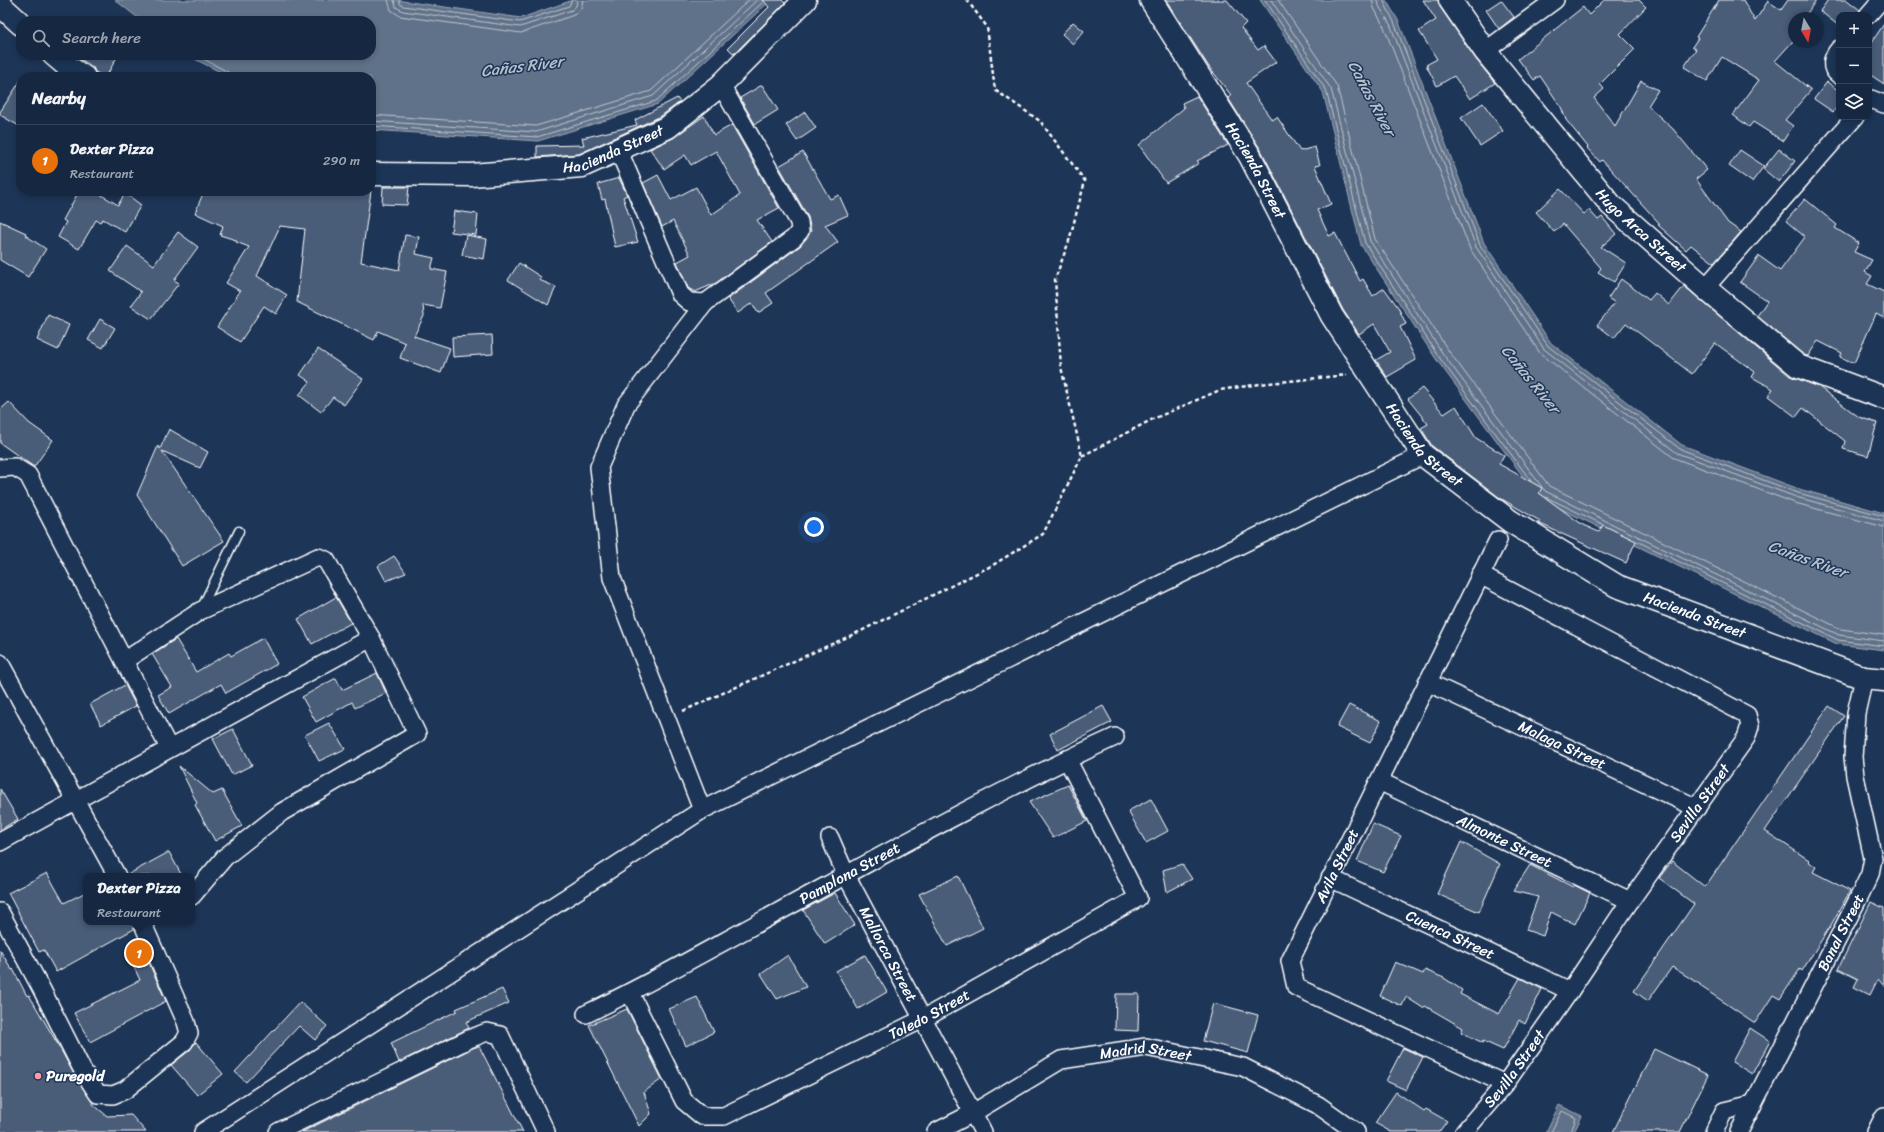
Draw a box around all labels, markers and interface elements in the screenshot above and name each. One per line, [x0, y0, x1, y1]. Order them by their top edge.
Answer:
north arrow [1788, 12, 1824, 48]
map controls [1836, 12, 1872, 120]
button: + [1836, 12, 1872, 48]
search box [16, 16, 376, 60]
text: Search here [62, 25, 141, 51]
icon: search [30, 27, 52, 49]
water label: Cañas River [479, 46, 567, 85]
button: − [1836, 48, 1872, 84]
water label: Cañas River [1340, 55, 1405, 143]
text: Nearby [32, 83, 86, 113]
button: layers [1836, 84, 1872, 120]
street label: Hacienda Street [1218, 116, 1293, 224]
street label: Hacienda Street [562, 117, 669, 181]
text: Dexter Pizza [70, 136, 154, 162]
text: 1 [42, 149, 48, 172]
text: 290 m [323, 149, 360, 172]
text: Restaurant [70, 162, 134, 185]
street label: Hugo Arca Street [1589, 182, 1693, 280]
water label: Cañas River [1494, 338, 1570, 422]
street label: Hacienda Street [1379, 397, 1469, 494]
your location [804, 517, 824, 537]
water label: Cañas River [1764, 531, 1854, 588]
street label: Hacienda Street [1640, 584, 1751, 646]
street label: Malaga Street [1514, 713, 1611, 777]
street label: Sevilla Street [1662, 757, 1738, 848]
street label: Almonte Street [1451, 807, 1557, 875]
street label: Avila Street [1307, 824, 1366, 908]
street label: Pamplona Street [794, 835, 905, 911]
popup [83, 873, 195, 925]
text: Dexter Pizza [97, 875, 181, 901]
street label: Banal Street [1810, 889, 1872, 976]
text: Restaurant [97, 901, 161, 924]
street label: Mallorca Street [852, 902, 925, 1007]
street label: Cuenca Street [1401, 902, 1500, 967]
pin: 1 [126, 938, 152, 968]
street label: Toledo Street [884, 982, 975, 1047]
street label: Sevilla Street [1477, 1023, 1553, 1114]
street label: Madrid Street [1098, 1034, 1195, 1069]
place label: Puregold [46, 1063, 106, 1089]
marker: Puregold [33, 1071, 43, 1081]

